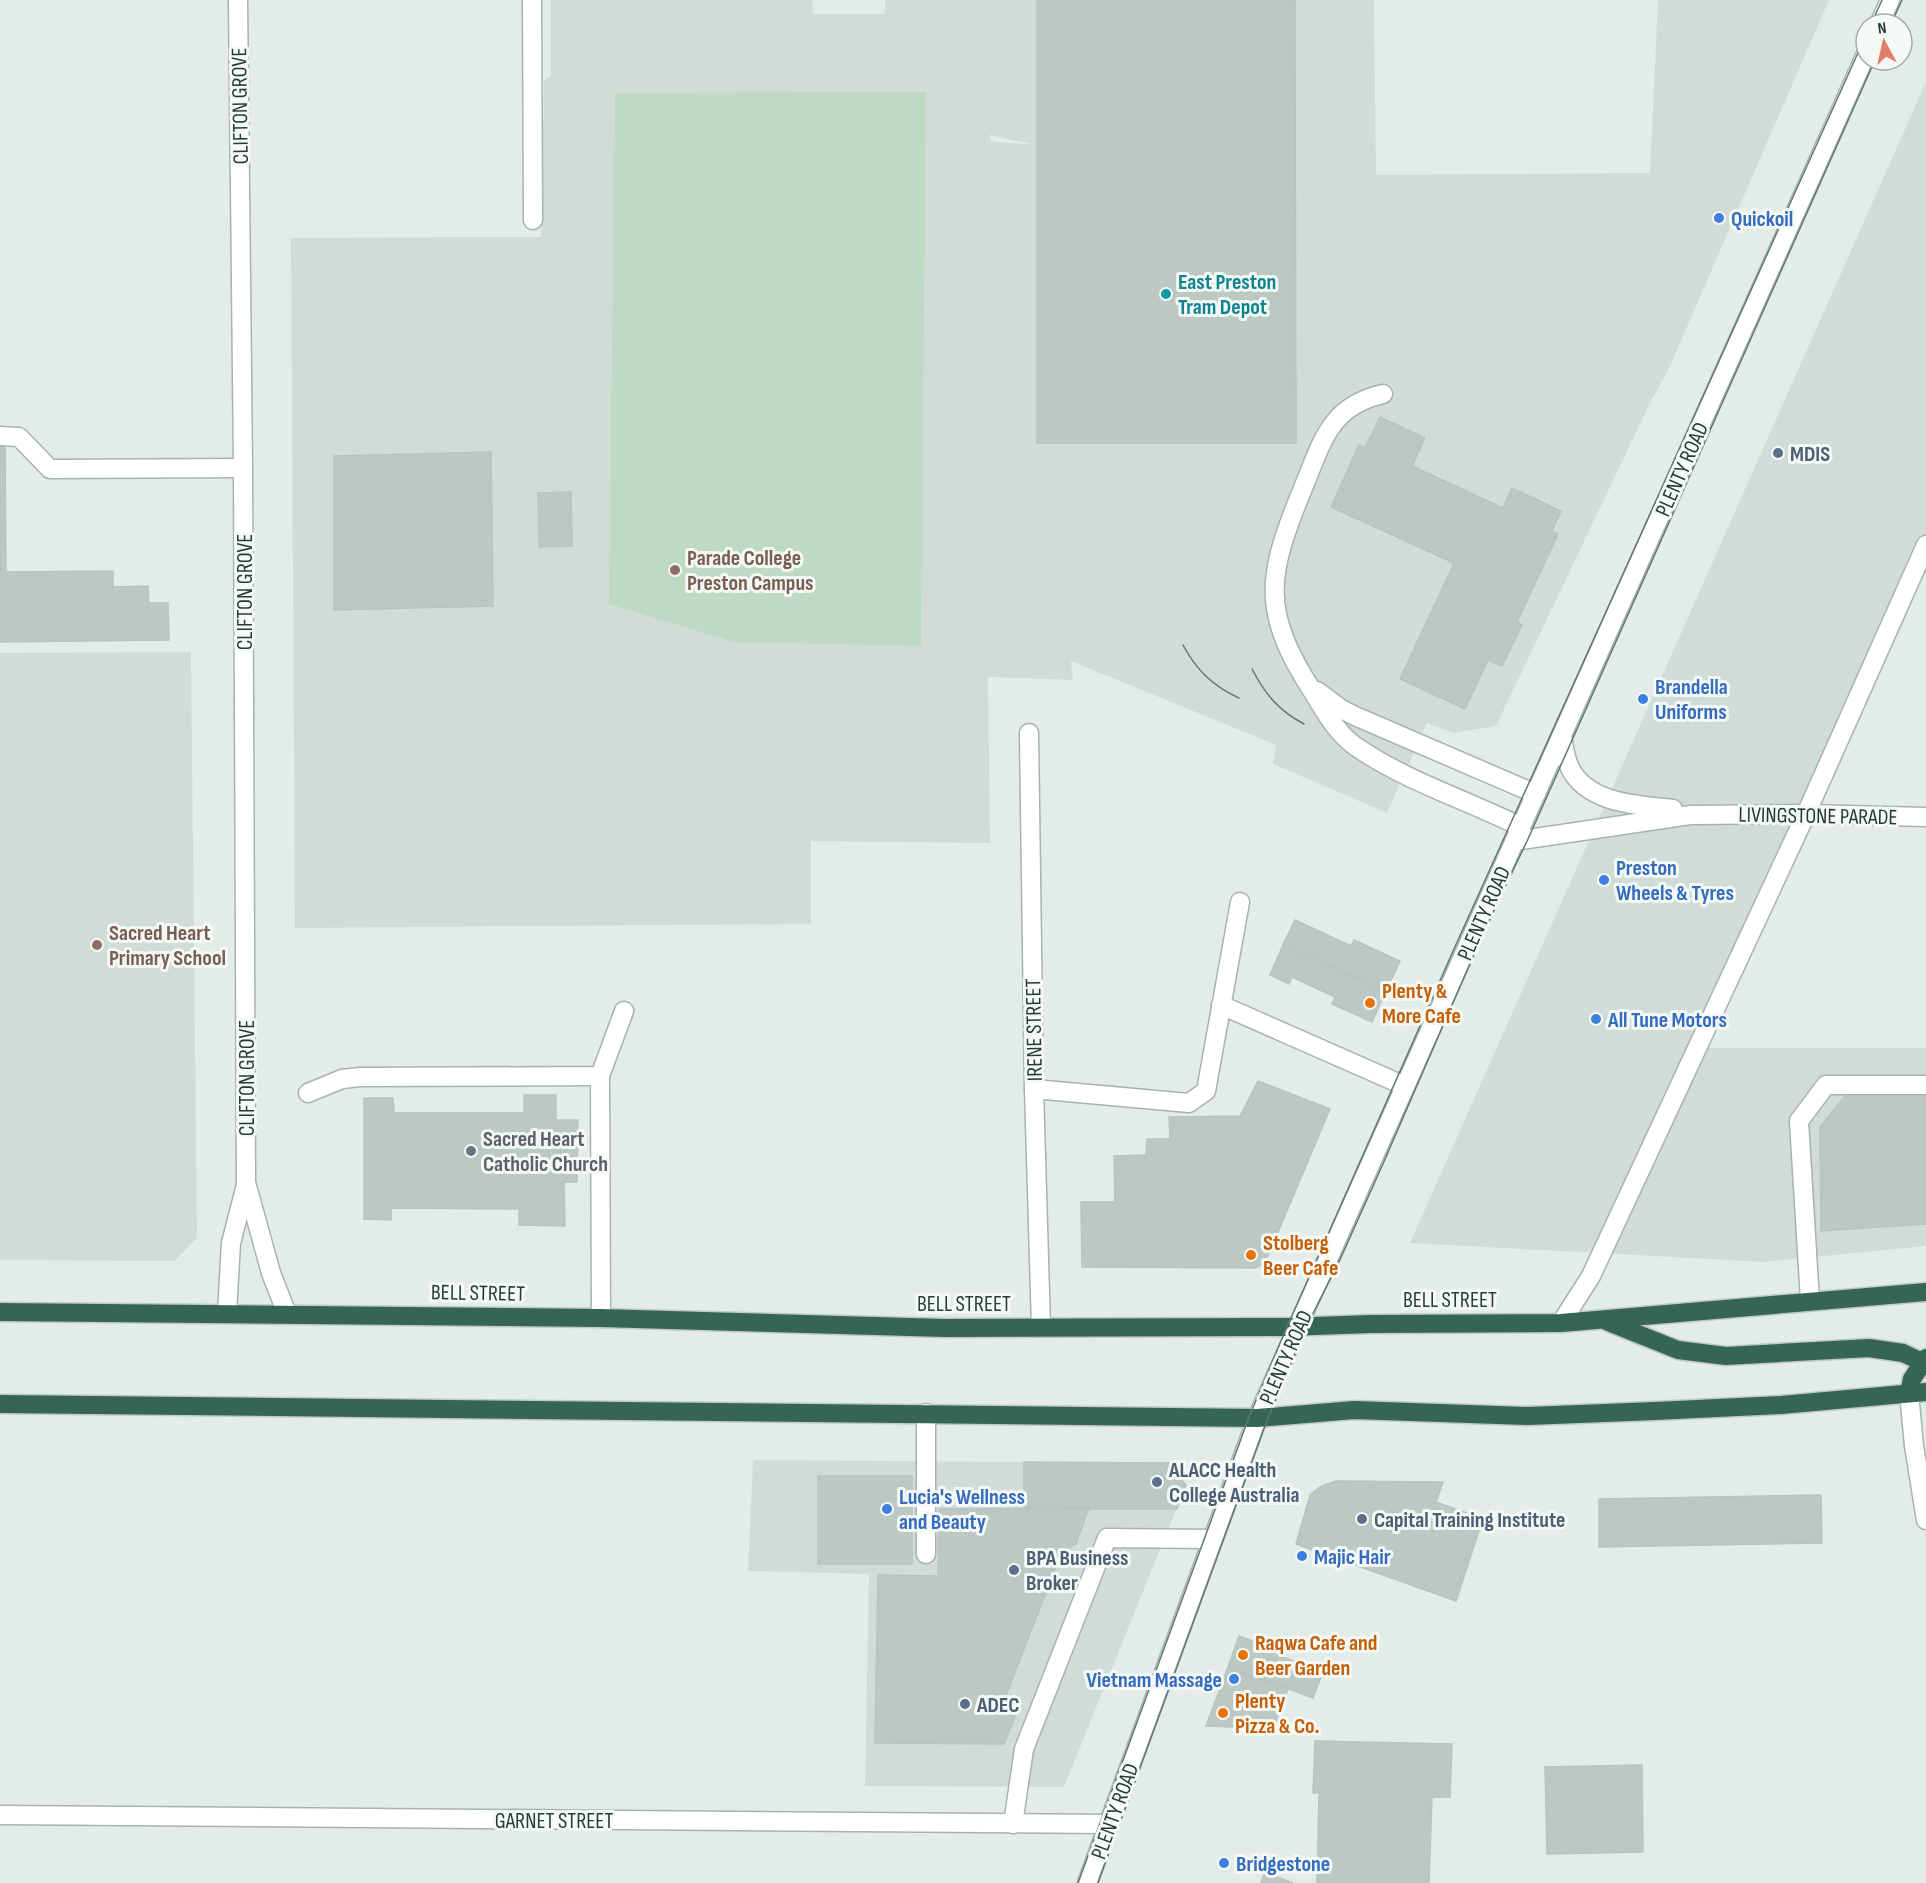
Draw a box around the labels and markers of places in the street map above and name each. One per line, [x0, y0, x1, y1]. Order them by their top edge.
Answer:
place label: Quickoil [1731, 206, 1793, 233]
marker: Quickoil [1712, 211, 1726, 225]
place label: East Preston Tram Depot [1178, 269, 1276, 321]
marker: East Preston Tram Depot [1159, 287, 1173, 301]
place label: MDIS [1790, 441, 1830, 468]
marker: MDIS [1771, 446, 1785, 460]
place label: Parade College Preston Campus [687, 545, 813, 597]
marker: Parade College Preston Campus [668, 563, 682, 577]
place label: Brandella Uniforms [1655, 674, 1728, 726]
marker: Brandella Uniforms [1636, 692, 1650, 706]
place label: Preston Wheels & Tyres [1616, 855, 1734, 907]
marker: Preston Wheels & Tyres [1597, 873, 1611, 887]
place label: Sacred Heart Primary School [109, 920, 226, 972]
marker: Sacred Heart Primary School [90, 938, 104, 952]
place label: Plenty & More Cafe [1382, 978, 1461, 1030]
marker: Plenty & More Cafe [1363, 996, 1377, 1010]
place label: All Tune Motors [1607, 1007, 1727, 1034]
marker: All Tune Motors [1589, 1012, 1603, 1026]
place label: Sacred Heart Catholic Church [483, 1126, 608, 1178]
marker: Sacred Heart Catholic Church [464, 1144, 478, 1158]
place label: Stolberg Beer Cafe [1263, 1230, 1338, 1282]
marker: Stolberg Beer Cafe [1244, 1248, 1258, 1262]
place label: ALACC Health College Australia [1168, 1457, 1299, 1509]
marker: ALACC Health College Australia [1150, 1475, 1164, 1489]
place label: Lucia's Wellness and Beauty [899, 1484, 1025, 1536]
marker: Lucia's Wellness and Beauty [880, 1502, 894, 1516]
place label: Capital Training Institute [1374, 1507, 1566, 1534]
marker: Capital Training Institute [1355, 1512, 1369, 1526]
place label: Majic Hair [1314, 1544, 1391, 1571]
place label: BPA Business Broker [1026, 1545, 1128, 1597]
marker: Majic Hair [1295, 1549, 1309, 1563]
marker: BPA Business Broker [1007, 1563, 1021, 1577]
place label: Raqwa Cafe and Beer Garden [1255, 1630, 1377, 1682]
marker: Raqwa Cafe and Beer Garden [1236, 1648, 1250, 1662]
place label: Vietnam Massage [1086, 1667, 1222, 1694]
marker: Vietnam Massage [1227, 1672, 1241, 1686]
place label: Plenty Pizza & Co. [1235, 1688, 1319, 1740]
place label: ADEC [976, 1692, 1019, 1719]
marker: ADEC [958, 1697, 972, 1711]
marker: Plenty Pizza & Co. [1216, 1706, 1230, 1720]
place label: Bridgestone [1236, 1851, 1330, 1878]
marker: Bridgestone [1217, 1856, 1231, 1870]

